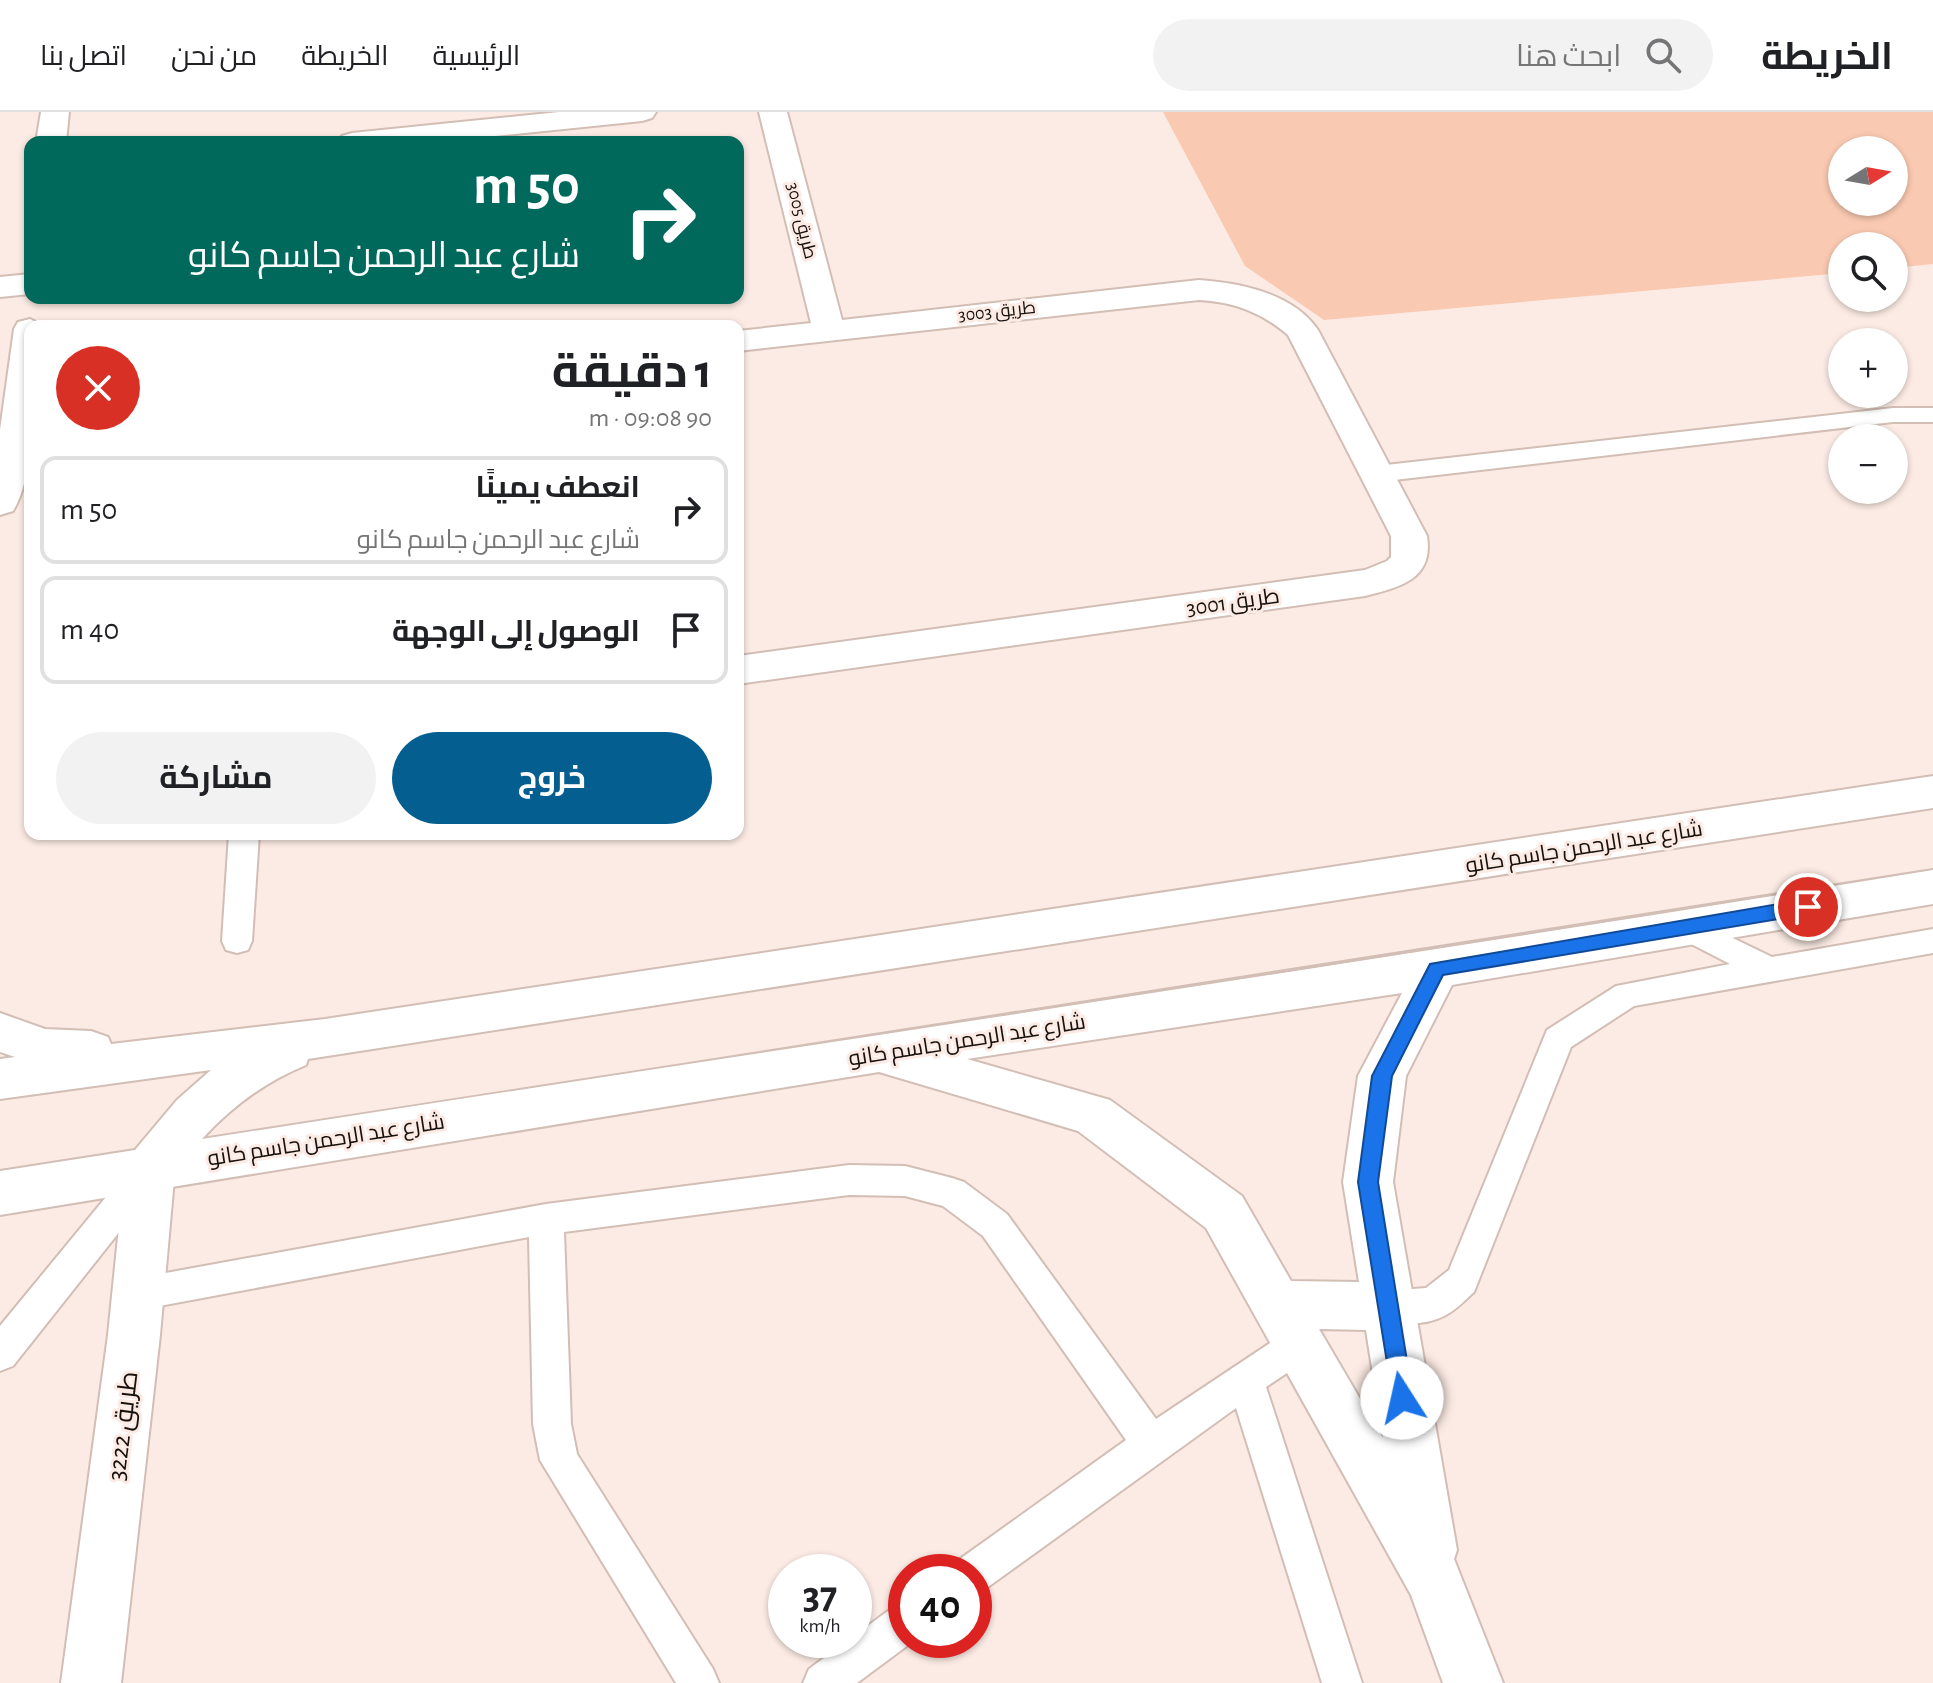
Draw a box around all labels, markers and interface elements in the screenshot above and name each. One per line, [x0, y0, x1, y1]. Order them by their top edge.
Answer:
search box [1153, 19, 1713, 91]
icon: search [1641, 33, 1685, 77]
text: الخريطة [1761, 39, 1893, 77]
text: ابحث هنا [1516, 42, 1621, 72]
text: اتصل بنا [40, 43, 127, 71]
text: من نحن [171, 43, 257, 71]
text: الخريطة [301, 43, 389, 71]
text: الرئيسية [433, 43, 520, 71]
north arrow [1828, 136, 1908, 216]
map controls [1828, 136, 1908, 504]
text: 50 m [473, 158, 580, 214]
icon: right [608, 168, 712, 272]
street label: طريق 3005 [781, 181, 819, 262]
button: search [1828, 232, 1908, 312]
text: شارع عبد الرحمن جاسم كانو [188, 238, 580, 274]
street label: طريق 3003 [957, 299, 1037, 327]
button: + [1828, 328, 1908, 408]
button: close [56, 346, 140, 430]
text: 1 دقيقة [552, 349, 712, 397]
text: 90 m · 09:08 [588, 405, 712, 431]
button: − [1828, 424, 1908, 504]
text: انعطف يمينًا [476, 473, 640, 503]
icon: right [664, 488, 708, 532]
text: 50 m [60, 495, 117, 525]
text: شارع عبد الرحمن جاسم كانو [357, 527, 640, 553]
street label: طريق 3001 [1185, 585, 1281, 621]
icon: arrive [664, 608, 708, 652]
text: 40 m [60, 615, 119, 645]
text: الوصول إلى الوجهة [392, 617, 640, 647]
button: مشاركة [56, 732, 376, 824]
button: خروج [392, 732, 712, 824]
street label: شارع عبد الرحمن جاسم كانو [1464, 817, 1705, 881]
pin [1774, 873, 1842, 941]
icon: arrive [1786, 885, 1830, 929]
street label: شارع عبد الرحمن جاسم كانو [847, 1010, 1088, 1074]
street label: شارع عبد الرحمن جاسم كانو [206, 1110, 447, 1174]
position arrow [1360, 1356, 1444, 1440]
street label: طريق 3222 [103, 1370, 145, 1482]
speed limit sign: 40 [888, 1554, 992, 1658]
text: 37 [803, 1576, 837, 1616]
text: km/h [799, 1616, 841, 1636]

